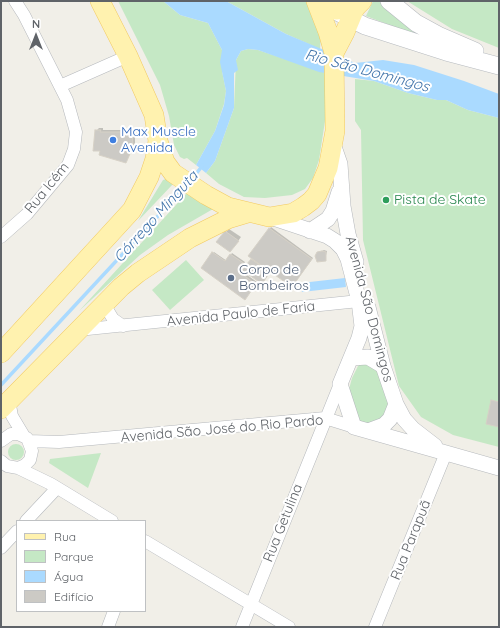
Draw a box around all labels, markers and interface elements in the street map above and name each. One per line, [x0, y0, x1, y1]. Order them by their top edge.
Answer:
north arrow [16, 16, 56, 56]
text: N [32, 17, 40, 31]
water label: Rio São Domingos [303, 46, 431, 96]
place label: Max Muscle Avenida [121, 124, 196, 156]
marker: Max Muscle Avenida [108, 135, 118, 145]
street label: Rua Icém [21, 159, 73, 217]
water label: Córrego Minguta [110, 168, 202, 266]
place label: Pista de Skate [394, 192, 486, 208]
marker: Pista de Skate [381, 195, 391, 205]
street label: Avenida São Domingos [341, 234, 397, 384]
place label: Corpo de Bombeiros [239, 262, 309, 294]
marker: Corpo de Bombeiros [226, 273, 236, 283]
street label: Avenida Paulo de Faria [166, 298, 316, 330]
street label: Avenida São José do Rio Pardo [120, 412, 324, 446]
street label: Rua Getulina [260, 482, 306, 564]
street label: Rua Parapuã [387, 497, 435, 583]
legend [16, 520, 146, 612]
text: Rua [54, 529, 76, 544]
text: Parque [54, 549, 94, 564]
text: Água [54, 569, 83, 584]
text: Edifício [54, 589, 94, 604]

